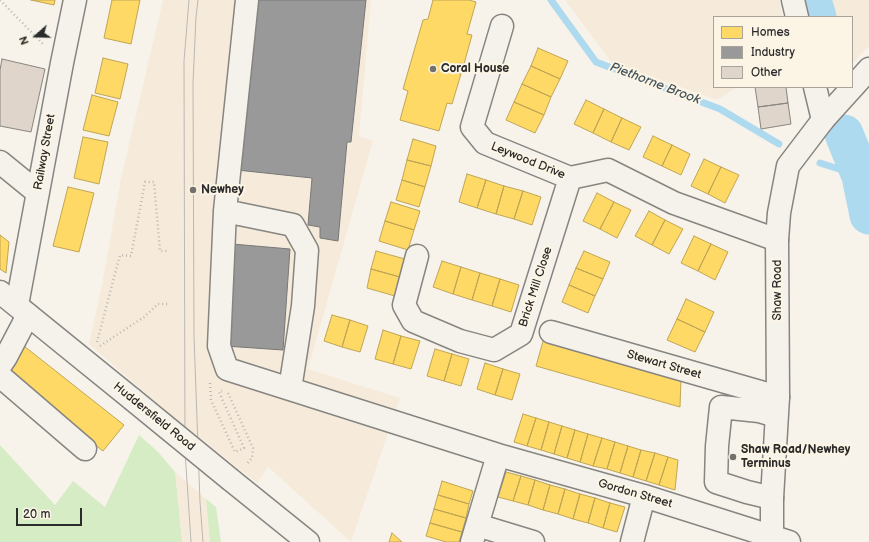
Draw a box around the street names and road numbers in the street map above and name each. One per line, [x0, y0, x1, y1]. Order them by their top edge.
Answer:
street label: Railway Street [31, 113, 59, 191]
street label: Leywood Drive [489, 140, 567, 182]
street label: Brick Mill Close [516, 245, 556, 329]
street label: Shaw Road [771, 260, 785, 320]
street label: Stewart Street [625, 347, 703, 383]
street label: Huddersfield Road [110, 380, 198, 454]
street label: Gordon Street [596, 477, 674, 511]

